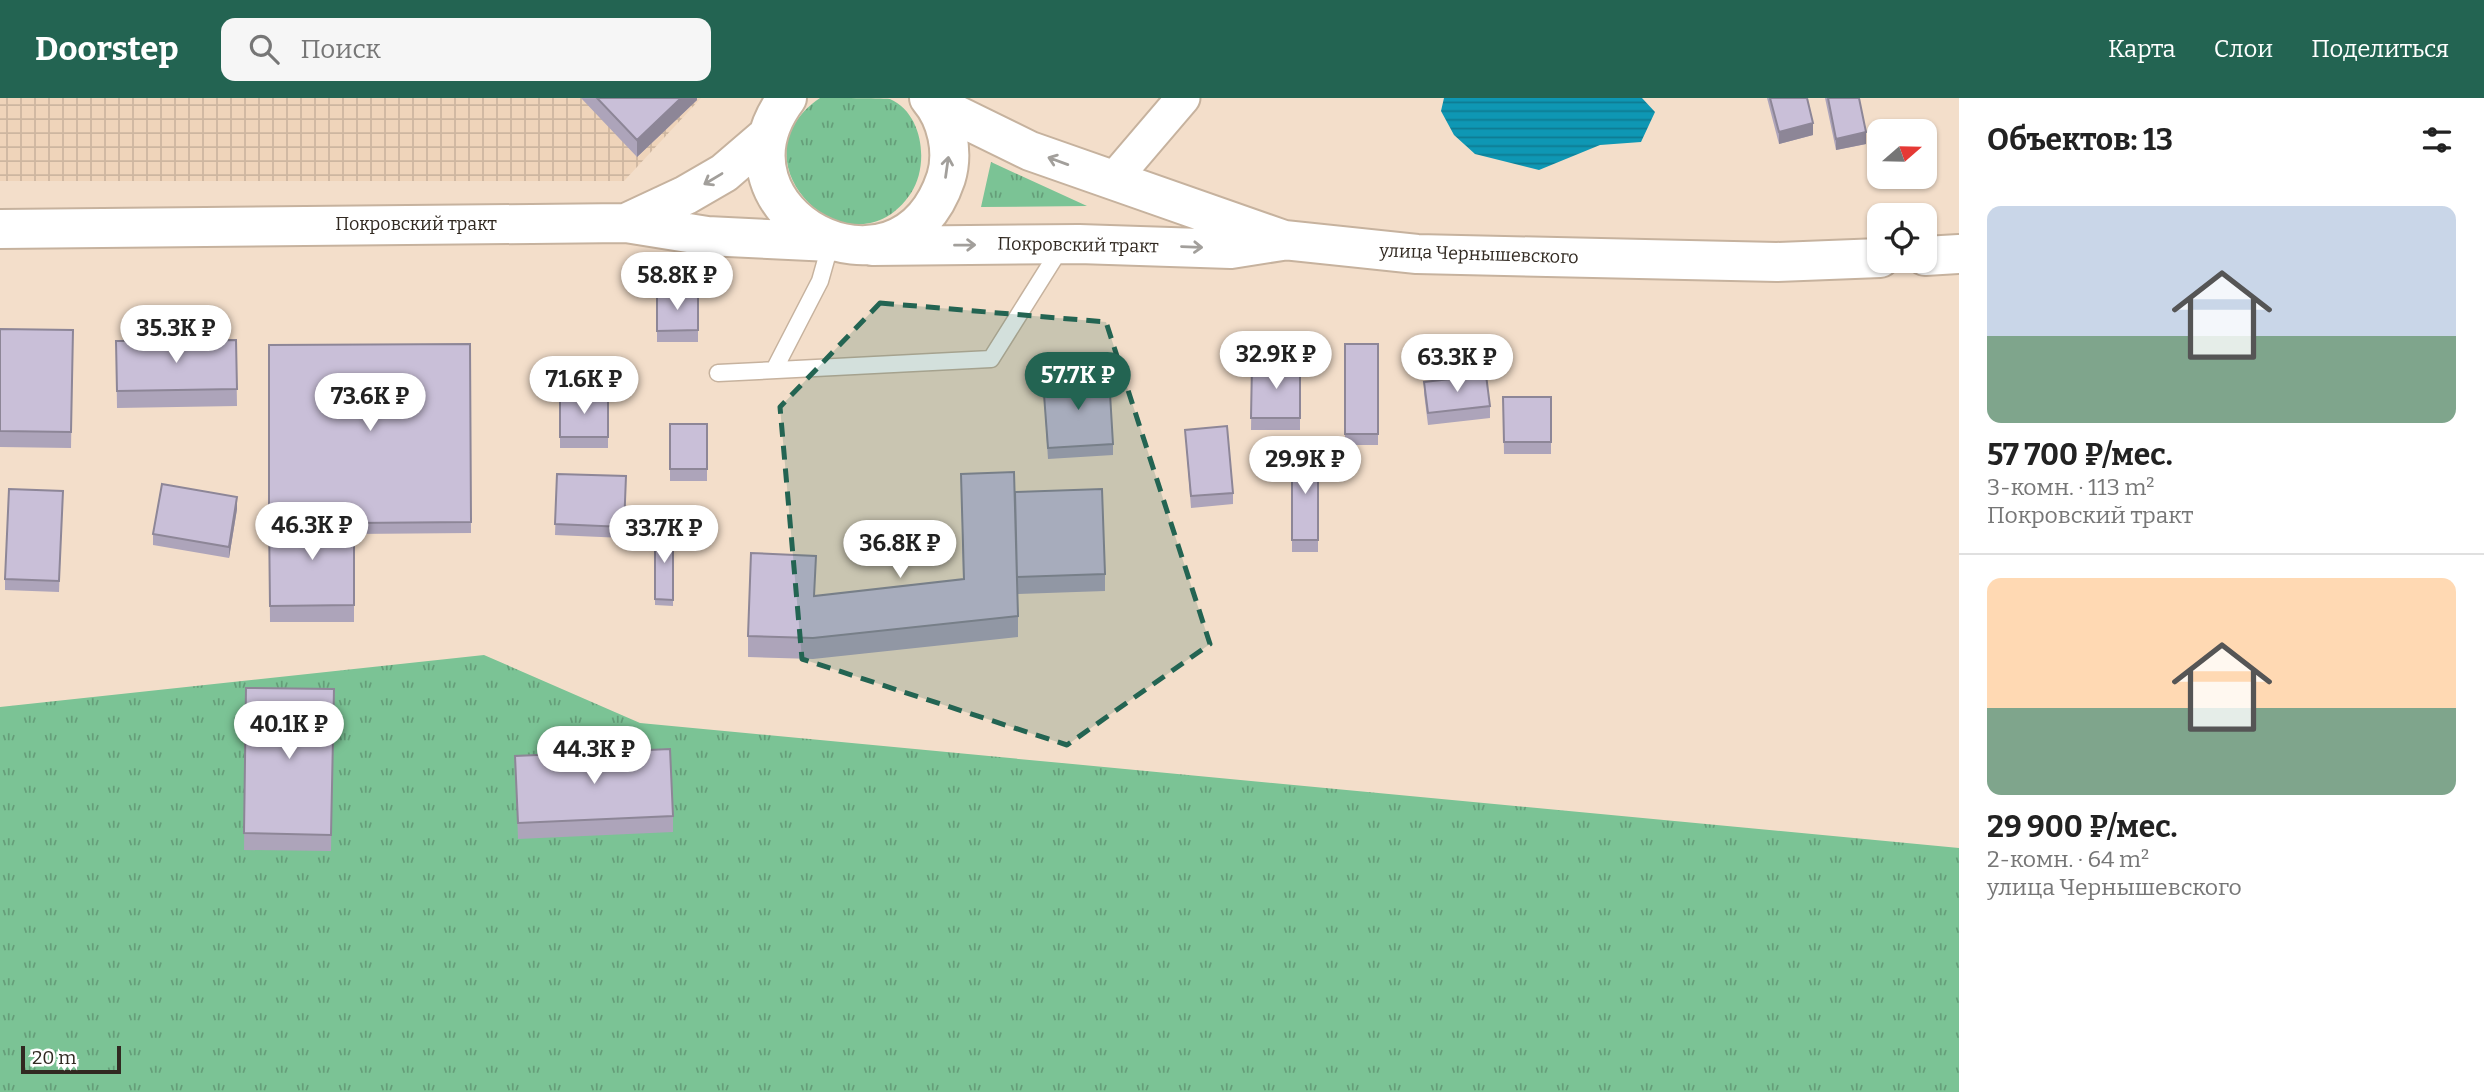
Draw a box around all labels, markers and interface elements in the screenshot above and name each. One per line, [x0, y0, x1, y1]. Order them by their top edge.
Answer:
search box [221, 18, 711, 81]
text: Doorstep [35, 29, 179, 69]
icon: search [245, 30, 283, 68]
text: Поиск [301, 34, 381, 65]
text: Карта [2108, 35, 2176, 63]
text: Слои [2214, 35, 2273, 63]
text: Поделиться [2311, 35, 2449, 63]
north arrow [1867, 119, 1937, 189]
map controls [1867, 119, 1937, 273]
icon: filters [2418, 121, 2456, 159]
text: Объектов: 13 [1987, 122, 2173, 158]
one-way arrow [1048, 154, 1070, 166]
one-way arrow [941, 156, 954, 179]
one-way arrow [703, 173, 724, 186]
button: locate [1867, 203, 1937, 273]
street label: Покровский тракт [335, 213, 497, 235]
street label: Покровский тракт [997, 233, 1159, 257]
one-way arrow [953, 238, 976, 251]
street label: улица Чернышевского [1378, 239, 1579, 268]
one-way arrow [1180, 241, 1203, 254]
pin: 58.8K ₽ [612, 252, 742, 312]
icon: home [2159, 252, 2285, 378]
text: 58.8K ₽ [637, 261, 717, 289]
pin: 35.3K ₽ [111, 306, 241, 365]
text: 35.3K ₽ [136, 314, 216, 342]
pin: 32.9K ₽ [1211, 331, 1341, 391]
pin: 63.3K ₽ [1392, 334, 1522, 394]
text: 32.9K ₽ [1236, 340, 1316, 368]
text: 63.3K ₽ [1417, 343, 1497, 371]
pin: 57.7K ₽ [1013, 352, 1143, 412]
pin: 71.6K ₽ [519, 356, 649, 416]
text: 57.7K ₽ [1041, 361, 1115, 389]
text: 71.6K ₽ [546, 365, 622, 393]
pin: 73.6K ₽ [305, 374, 435, 433]
text: 73.6K ₽ [331, 382, 409, 410]
pin: 29.9K ₽ [1240, 436, 1370, 496]
text: 57 700 ₽/мес. [1987, 437, 2173, 473]
text: 29.9K ₽ [1265, 445, 1345, 473]
text: 3-комн. · 113 m² [1987, 473, 2155, 501]
text: Покровский тракт [1987, 501, 2193, 529]
pin: 46.3K ₽ [247, 503, 377, 562]
pin: 33.7K ₽ [599, 505, 729, 565]
text: 46.3K ₽ [271, 511, 353, 539]
text: 33.7K ₽ [625, 514, 703, 542]
pin: 36.8K ₽ [835, 520, 965, 580]
text: 36.8K ₽ [859, 529, 941, 557]
icon: home [2159, 624, 2285, 750]
pin: 40.1K ₽ [224, 702, 354, 761]
text: 40.1K ₽ [250, 710, 328, 738]
pin: 44.3K ₽ [529, 726, 659, 786]
text: 44.3K ₽ [553, 735, 635, 763]
text: 29 900 ₽/мес. [1987, 809, 2178, 845]
text: 2-комн. · 64 m² [1987, 845, 2149, 873]
text: улица Чернышевского [1987, 873, 2242, 901]
scale bar [21, 1043, 121, 1075]
text: 20 m [32, 1046, 76, 1069]

